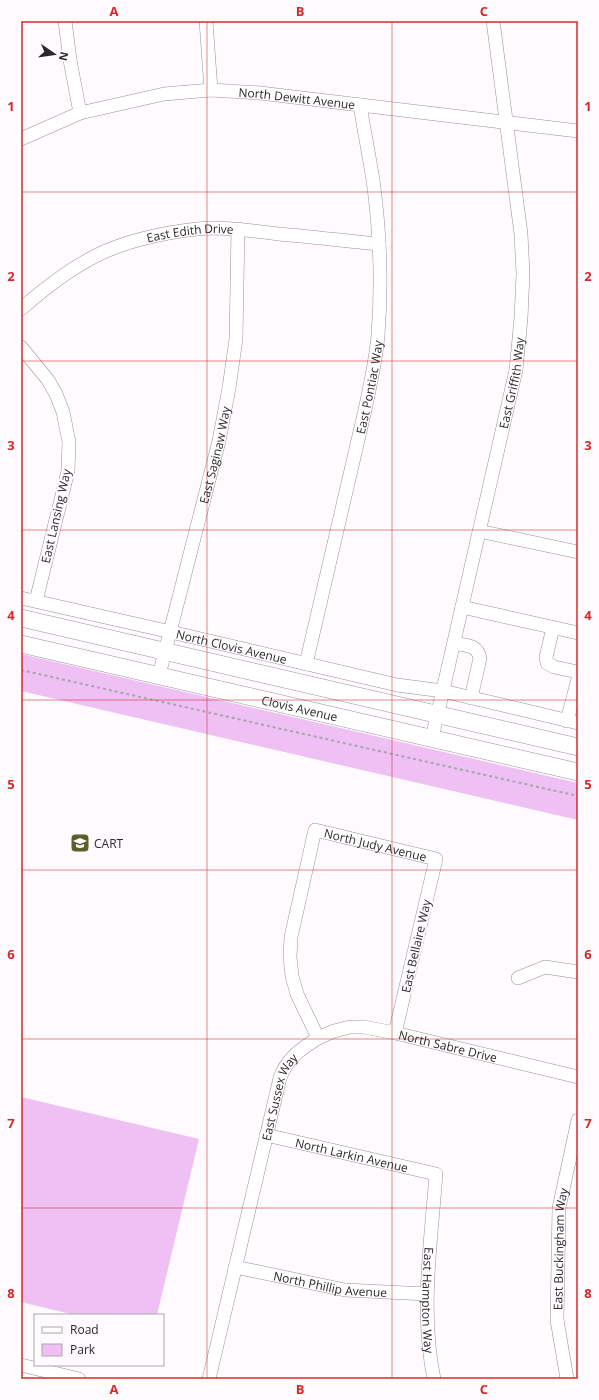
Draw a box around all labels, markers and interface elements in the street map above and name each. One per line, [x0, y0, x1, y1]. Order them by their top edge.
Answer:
text: A [110, 2, 119, 20]
text: B [296, 2, 305, 20]
text: C [480, 2, 488, 20]
north arrow [34, 34, 74, 74]
text: N [56, 50, 73, 62]
street label: North Dewitt Avenue [238, 83, 356, 113]
text: 1 [7, 97, 15, 115]
text: 1 [584, 97, 592, 115]
street label: East Edith Drive [145, 219, 234, 246]
text: 2 [7, 267, 15, 285]
text: 2 [584, 267, 592, 285]
street label: East Griffith Way [494, 335, 528, 430]
street label: East Pontiac Way [351, 338, 386, 436]
street label: East Saginaw Way [195, 404, 234, 505]
text: 3 [7, 436, 15, 454]
text: 3 [584, 436, 592, 454]
street label: East Lansing Way [37, 466, 75, 565]
text: 4 [7, 606, 15, 624]
text: 4 [584, 606, 592, 624]
street label: North Clovis Avenue [174, 625, 289, 667]
street label: Clovis Avenue [260, 691, 340, 725]
text: 5 [7, 775, 15, 793]
text: 5 [584, 775, 592, 793]
street label: North Judy Avenue [322, 824, 429, 865]
school or university icon: CART [69, 832, 91, 854]
place label: CART [94, 835, 124, 852]
street label: East Bellaire Way [397, 897, 435, 994]
text: 6 [7, 945, 15, 963]
text: 6 [584, 945, 592, 963]
street label: North Sabre Drive [397, 1026, 499, 1066]
street label: East Sussex Way [257, 1048, 302, 1142]
text: 7 [7, 1114, 15, 1132]
text: 7 [584, 1114, 592, 1132]
street label: North Larkin Avenue [294, 1133, 410, 1176]
street label: East Buckingham Way [549, 1185, 572, 1310]
street label: East Hampton Way [419, 1247, 438, 1355]
street label: North Phillip Avenue [272, 1267, 388, 1301]
text: 8 [7, 1284, 15, 1302]
text: 8 [584, 1284, 592, 1302]
legend [34, 1314, 164, 1366]
text: Road [70, 1321, 99, 1338]
text: Park [70, 1341, 96, 1358]
text: A [110, 1380, 119, 1398]
text: B [296, 1380, 305, 1398]
text: C [480, 1380, 488, 1398]

